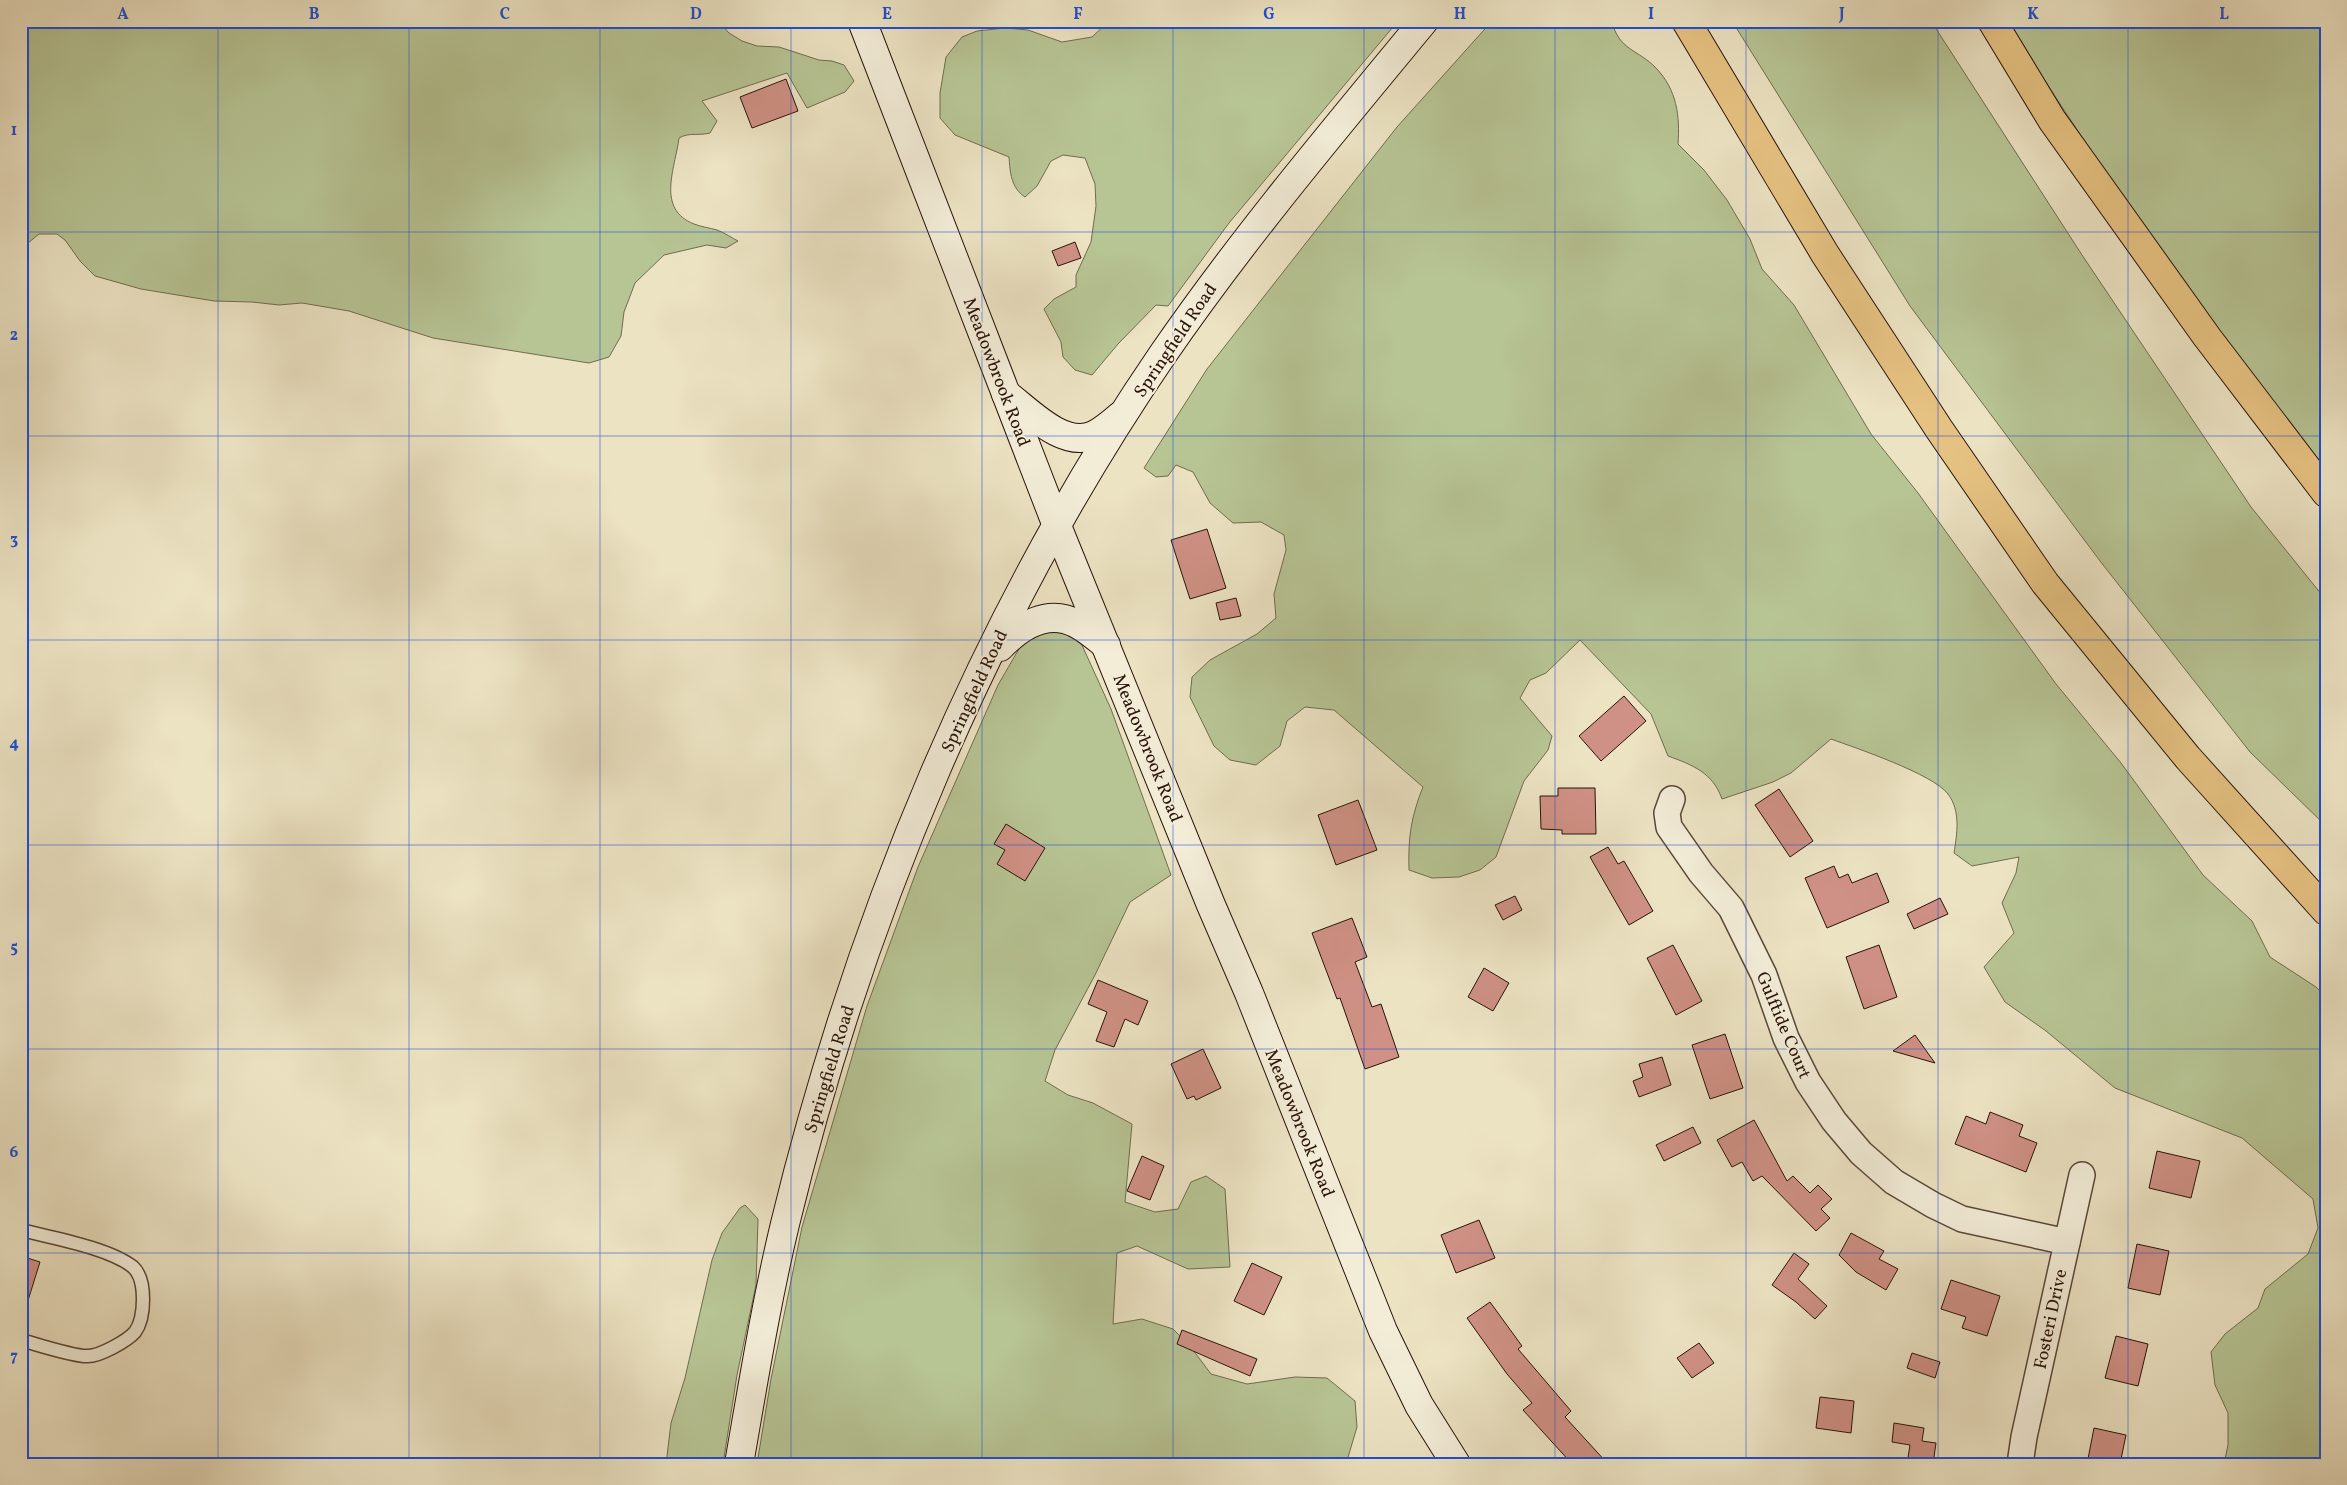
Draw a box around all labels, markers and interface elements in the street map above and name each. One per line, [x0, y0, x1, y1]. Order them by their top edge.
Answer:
text: A [117, 4, 129, 26]
text: B [309, 4, 320, 26]
text: C [500, 4, 510, 26]
text: D [690, 4, 702, 26]
text: E [882, 4, 892, 26]
text: F [1073, 4, 1083, 26]
text: G [1263, 4, 1275, 26]
text: H [1454, 4, 1466, 26]
text: I [1648, 4, 1654, 26]
text: J [1838, 4, 1845, 26]
text: K [2027, 4, 2039, 26]
text: L [2219, 4, 2229, 26]
text: 1 [11, 120, 17, 142]
street label: Springfield Road [1129, 279, 1224, 403]
street label: Meadowbrook Road [956, 294, 1036, 451]
text: 2 [10, 325, 18, 347]
text: 3 [10, 529, 18, 551]
street label: Springfield Road [936, 626, 1015, 757]
street label: Meadowbrook Road [1105, 671, 1188, 826]
text: 4 [9, 733, 19, 755]
text: 5 [10, 937, 18, 959]
street label: Gulftide Court [1749, 968, 1816, 1083]
street label: Springfield Road [799, 1002, 862, 1137]
street label: Meadowbrook Road [1257, 1046, 1340, 1201]
text: 6 [10, 1142, 19, 1164]
street label: Fosteri Drive [2029, 1267, 2074, 1372]
text: 7 [10, 1346, 18, 1368]

